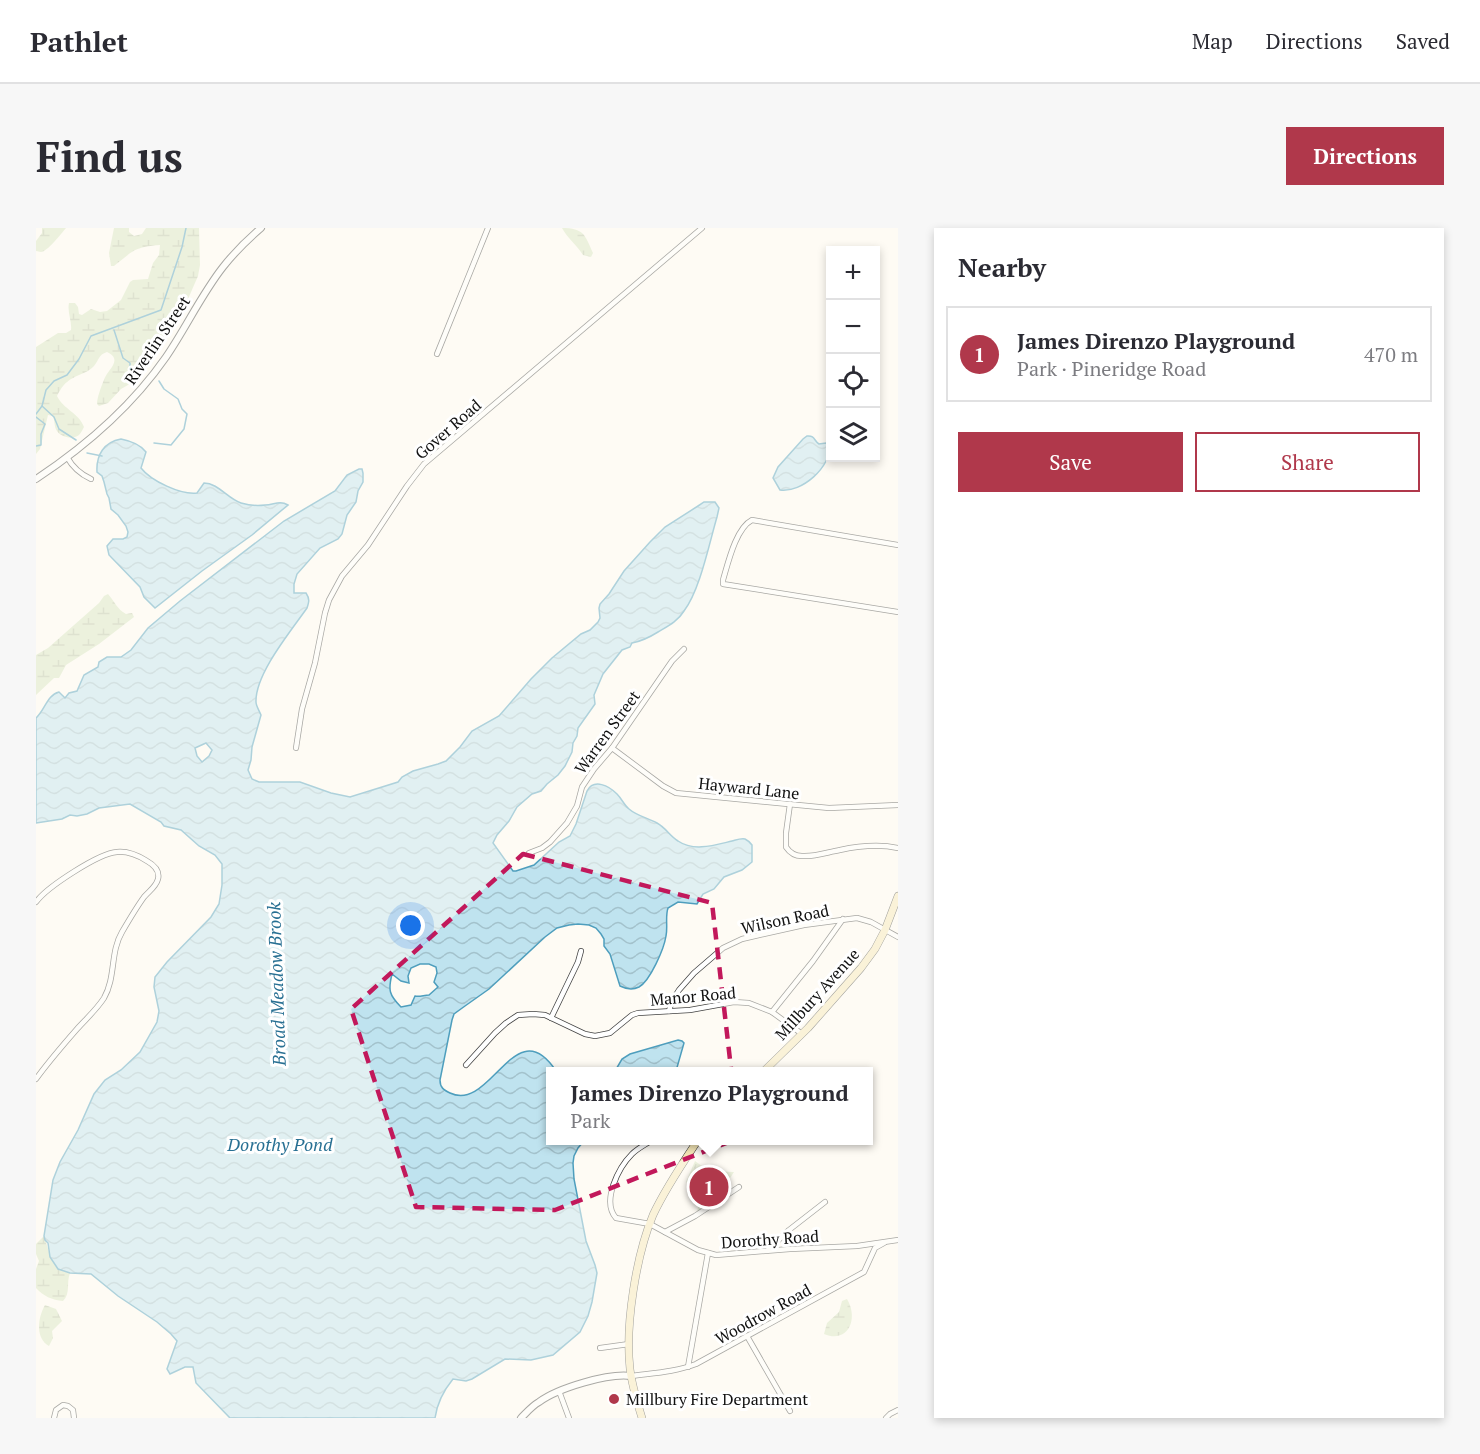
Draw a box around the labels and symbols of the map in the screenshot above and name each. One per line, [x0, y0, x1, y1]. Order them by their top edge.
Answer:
street label: Riverlin Street [119, 291, 195, 389]
street label: Gover Road [410, 394, 486, 464]
street label: Warren Street [569, 686, 645, 778]
street label: Hayward Lane [697, 772, 801, 804]
street label: Wilson Road [739, 899, 831, 939]
water label: Broad Meadow Brook [261, 901, 291, 1067]
your location [396, 911, 425, 940]
street label: Millbury Avenue [770, 943, 864, 1045]
street label: Manor Road [649, 981, 737, 1011]
water label: Dorothy Pond [226, 1132, 333, 1156]
pin: 1 [690, 1164, 728, 1210]
street label: Dorothy Road [720, 1225, 820, 1253]
street label: Woodrow Road [711, 1279, 815, 1349]
place label: Millbury Fire Department [626, 1388, 808, 1410]
marker: Millbury Fire Department [607, 1392, 621, 1406]

